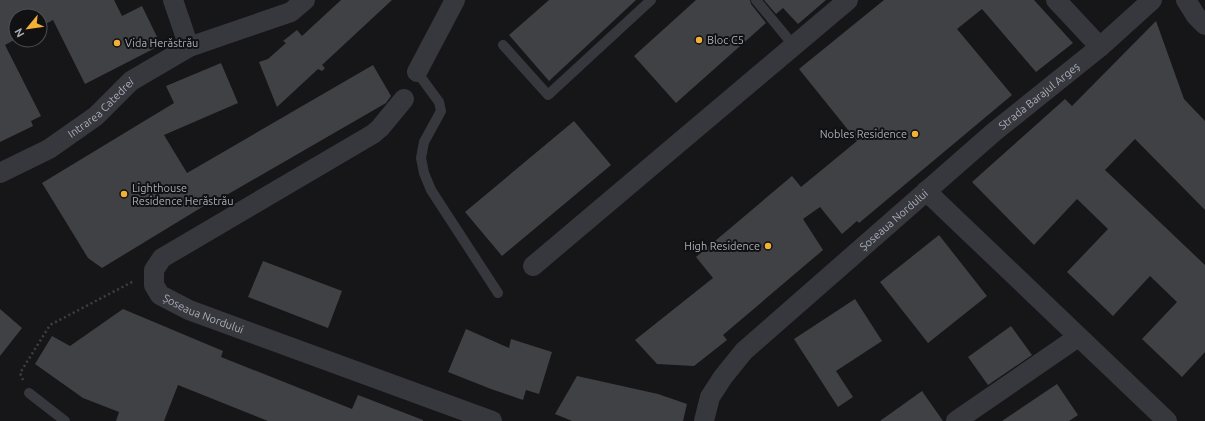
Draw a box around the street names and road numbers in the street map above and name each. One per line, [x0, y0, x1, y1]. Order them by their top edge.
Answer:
street label: Strada Barajul Argeș [996, 60, 1082, 132]
street label: Intrarea Catedrei [66, 75, 135, 140]
street label: Șoseaua Nordului [857, 187, 930, 253]
street label: Șoseaua Nordului [161, 292, 245, 336]

